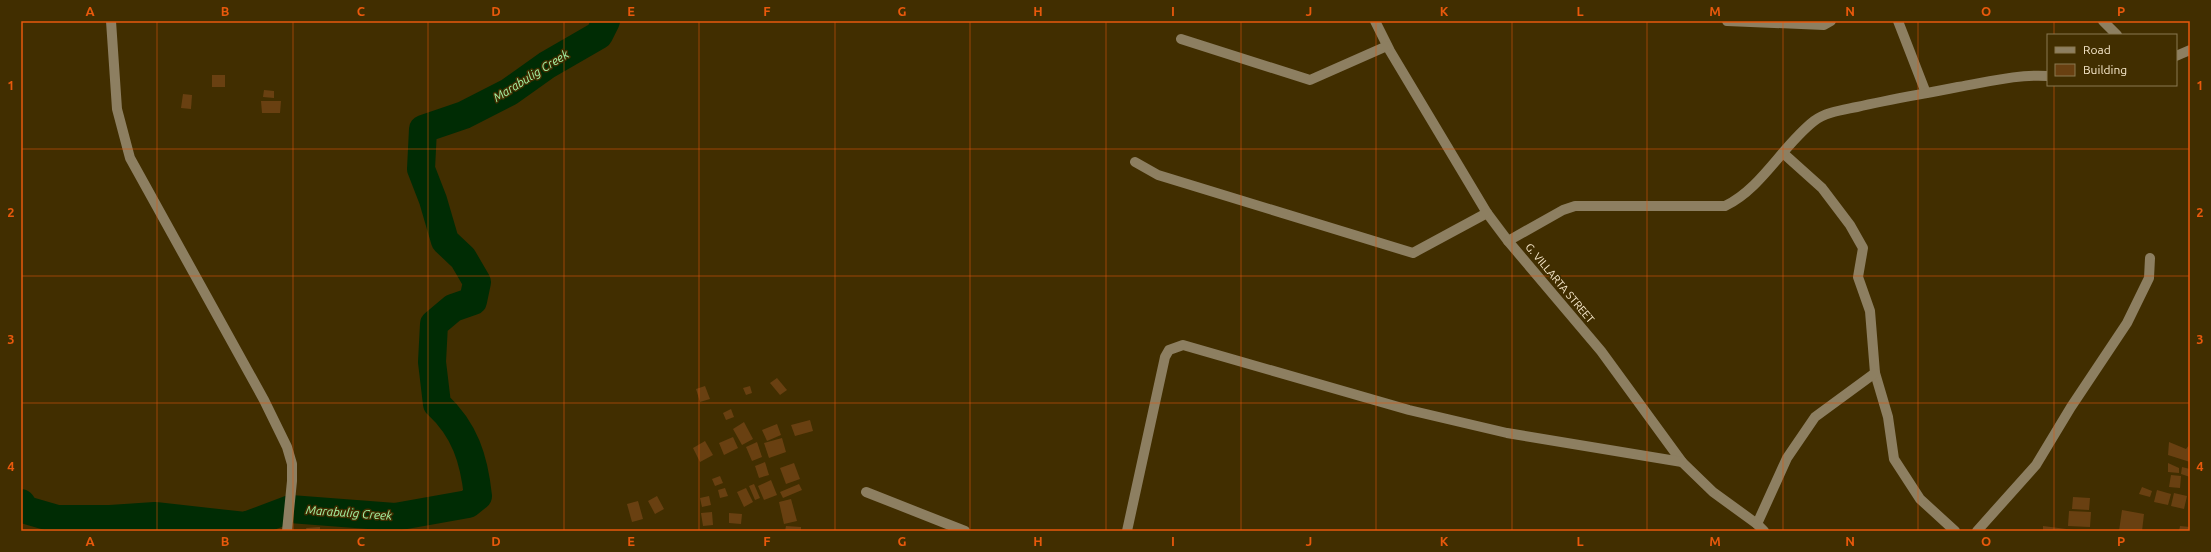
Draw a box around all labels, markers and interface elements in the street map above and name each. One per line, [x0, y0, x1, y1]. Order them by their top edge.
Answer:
text: A [85, 4, 95, 18]
text: B [221, 4, 230, 18]
text: C [357, 4, 366, 18]
text: D [491, 4, 501, 18]
text: E [627, 4, 635, 18]
text: F [763, 4, 771, 18]
text: G [898, 4, 907, 18]
text: H [1033, 4, 1043, 18]
text: I [1171, 4, 1175, 18]
text: J [1306, 4, 1312, 18]
text: K [1440, 4, 1449, 18]
text: L [1576, 4, 1584, 18]
text: M [1709, 4, 1721, 18]
text: N [1845, 4, 1855, 18]
text: O [1981, 4, 1991, 18]
text: P [2117, 4, 2125, 18]
legend [2047, 34, 2177, 86]
text: Road [2083, 43, 2111, 56]
water label: Marabulig Creek [491, 47, 572, 104]
text: Building [2083, 63, 2127, 76]
text: 1 [7, 78, 15, 92]
text: 1 [2196, 78, 2204, 92]
text: 2 [7, 205, 15, 219]
text: 2 [2196, 205, 2204, 219]
street label: G. VILLARTA STREET [1523, 241, 1597, 325]
text: 3 [7, 332, 15, 346]
text: 3 [2196, 332, 2204, 346]
text: 4 [7, 459, 15, 473]
text: 4 [2196, 459, 2204, 473]
water label: Marabulig Creek [305, 503, 394, 522]
text: A [85, 534, 95, 548]
text: B [221, 534, 230, 548]
text: C [357, 534, 366, 548]
text: D [491, 534, 501, 548]
text: E [627, 534, 635, 548]
text: F [763, 534, 771, 548]
text: G [898, 534, 907, 548]
text: H [1033, 534, 1043, 548]
text: I [1171, 534, 1175, 548]
text: J [1306, 534, 1312, 548]
text: K [1440, 534, 1449, 548]
text: L [1576, 534, 1584, 548]
text: M [1709, 534, 1721, 548]
text: N [1845, 534, 1855, 548]
text: O [1981, 534, 1991, 548]
text: P [2117, 534, 2125, 548]

